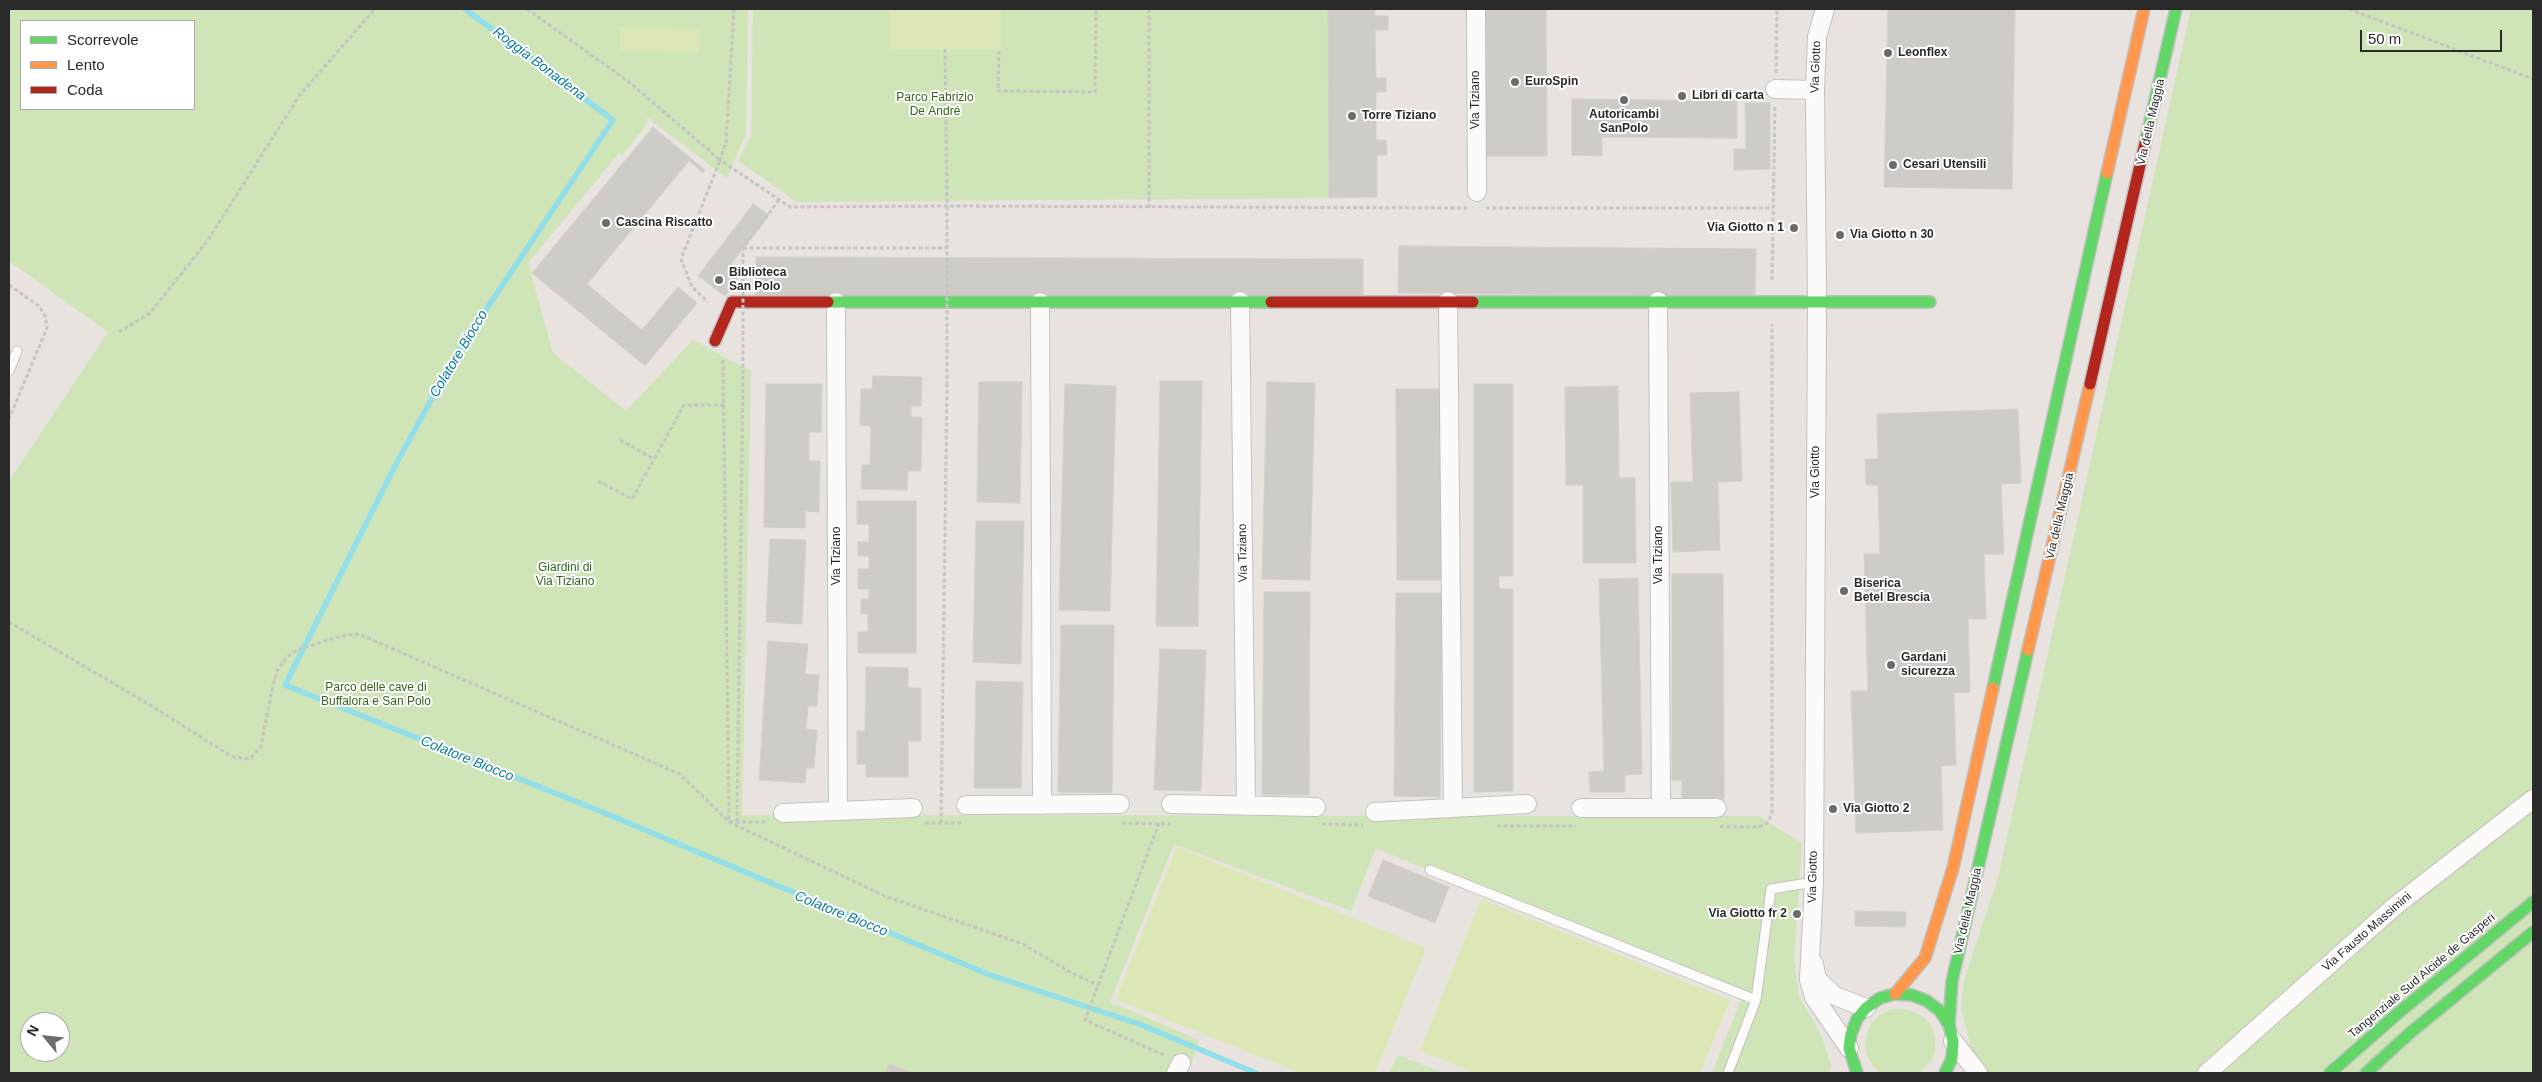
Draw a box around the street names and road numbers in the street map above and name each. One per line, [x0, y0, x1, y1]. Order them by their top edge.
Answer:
street label: Via Giotto [1808, 41, 1824, 93]
street label: Via Tiziano [1469, 71, 1483, 129]
street label: Via della Maggia [2134, 77, 2168, 167]
street label: Via Giotto [1809, 446, 1823, 498]
street label: Via della Maggia [2043, 471, 2077, 561]
street label: Via Tiziano [1235, 524, 1251, 582]
street label: Via Tiziano [1652, 526, 1666, 584]
street label: Via Tiziano [830, 527, 844, 585]
street label: Via Giotto [1805, 851, 1821, 903]
street label: Via della Maggia [1951, 866, 1985, 956]
street label: Via Fausto Massimini [2319, 889, 2415, 975]
street label: Tangenziale Sud Alcide de Gasperi [2346, 910, 2498, 1042]

